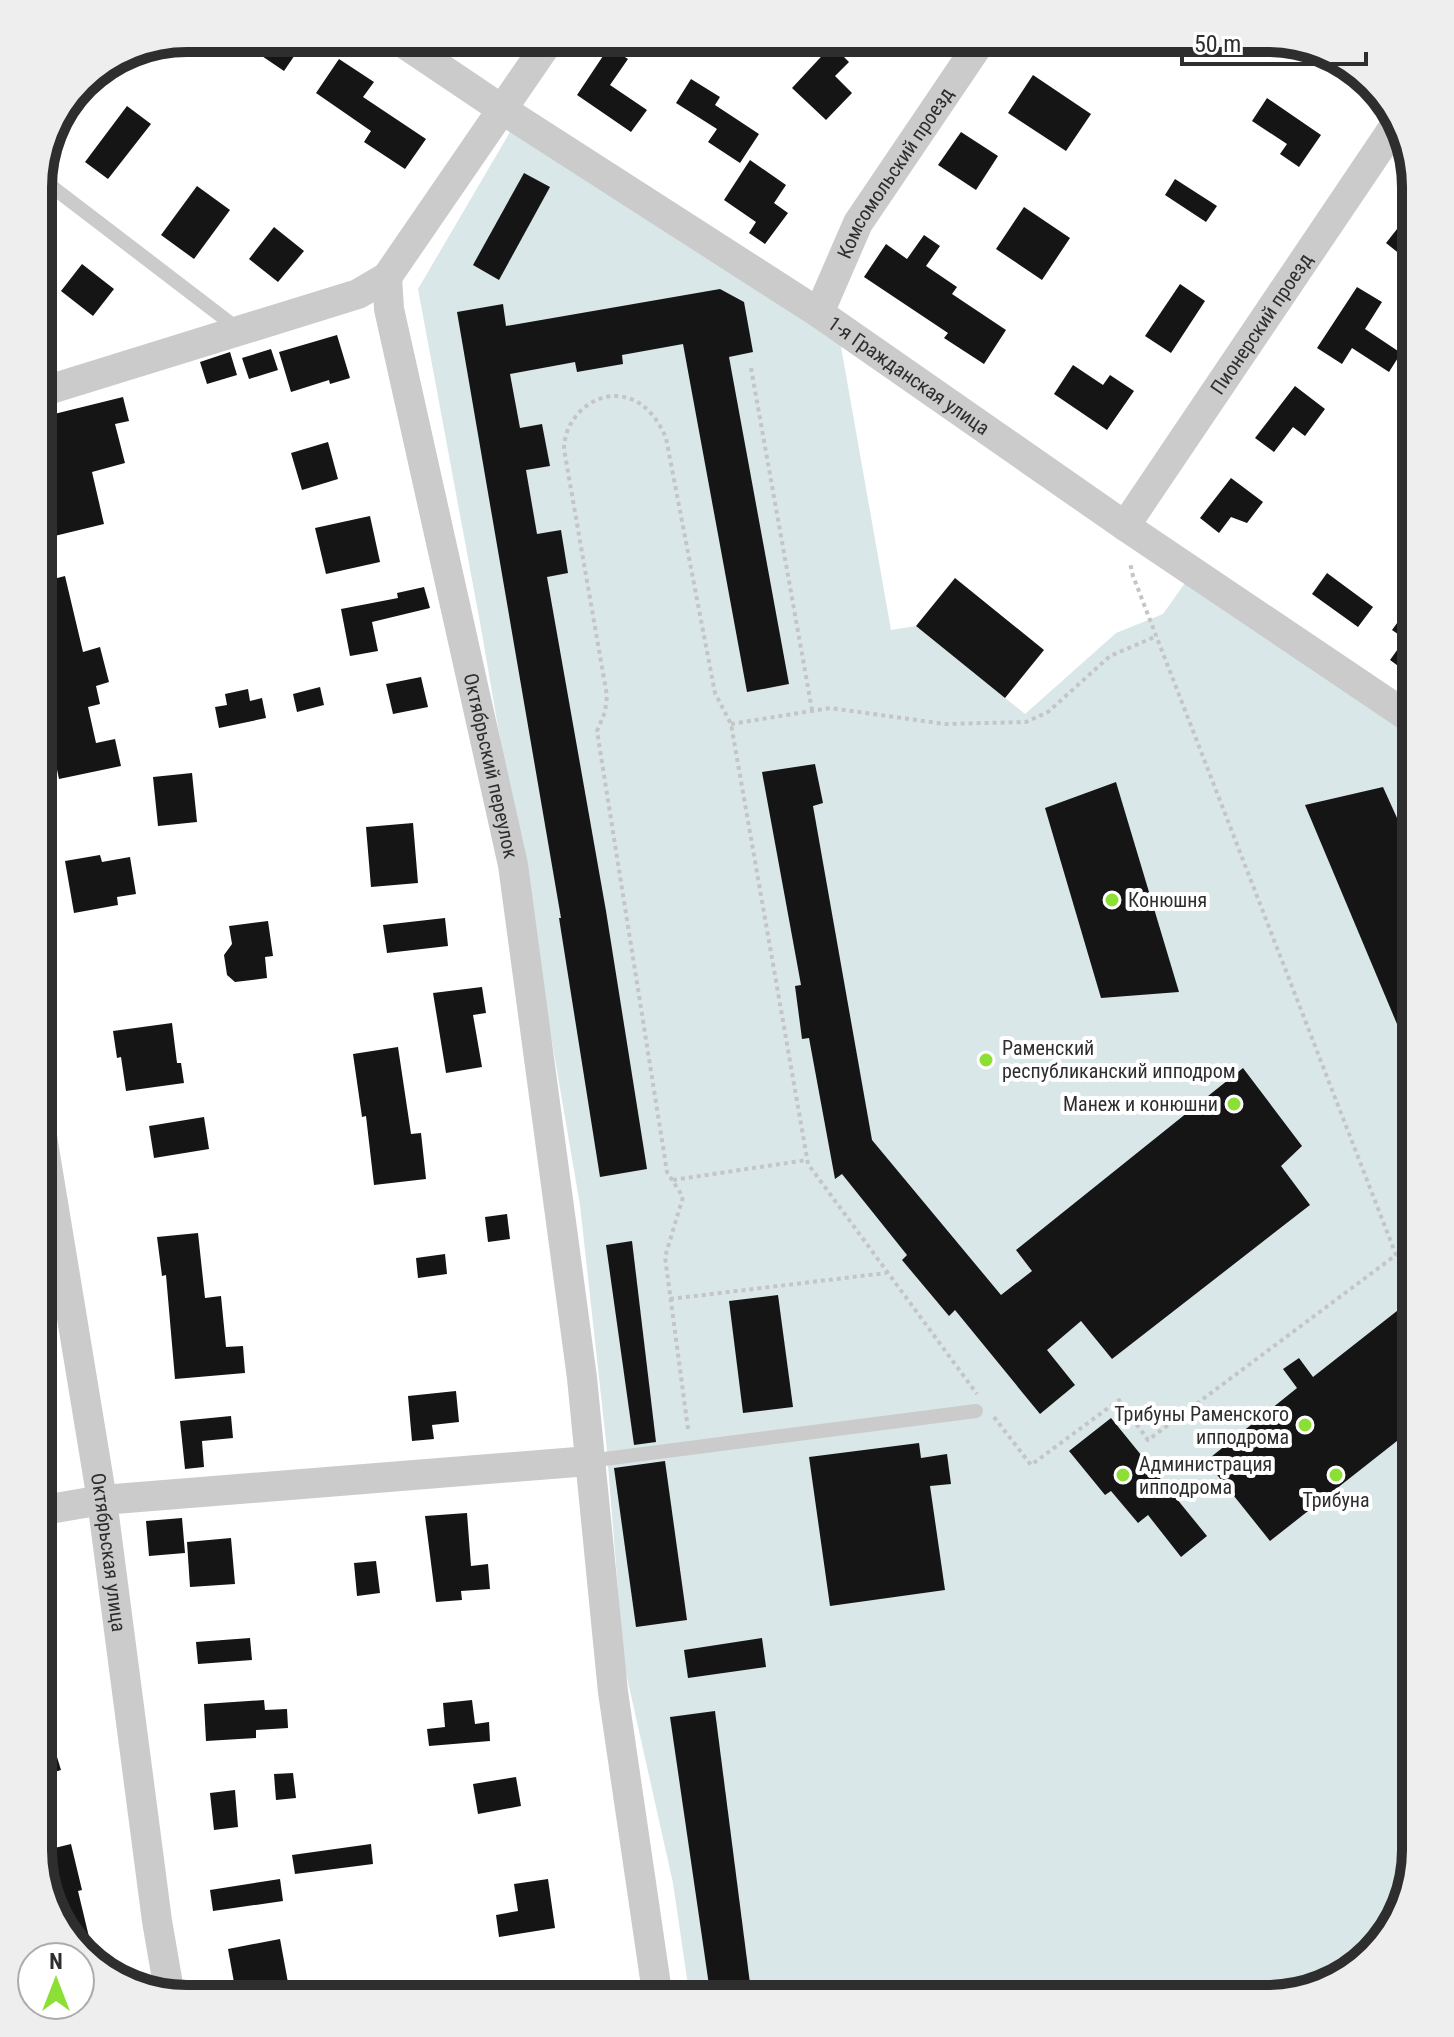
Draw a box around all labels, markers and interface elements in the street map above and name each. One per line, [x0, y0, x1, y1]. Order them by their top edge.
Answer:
scale bar [1182, 16, 1366, 66]
text: 50 m [1194, 30, 1241, 58]
street label: Комсомольский проезд [832, 82, 958, 262]
street label: Пионерский проезд [1205, 248, 1318, 399]
street label: 1-я Гражданская улица [823, 311, 994, 440]
street label: Октябрьский переулок [459, 671, 523, 861]
place label: Конюшня [1128, 888, 1207, 912]
marker: Конюшня [1103, 891, 1121, 909]
place label: Раменский республиканский ипподром [1002, 1036, 1236, 1083]
marker: Раменский республиканский ипподром [977, 1051, 995, 1069]
place label: Манеж и конюшни [1063, 1092, 1218, 1116]
marker: Манеж и конюшни [1225, 1095, 1243, 1113]
place label: Трибуны Раменского ипподрома [1114, 1402, 1289, 1449]
marker: Трибуны Раменского ипподрома [1296, 1416, 1314, 1434]
place label: Администрация ипподрома [1139, 1452, 1272, 1499]
marker: Администрация ипподрома [1114, 1466, 1132, 1484]
marker: Трибуна [1327, 1466, 1345, 1484]
street label: Октябрьская улица [86, 1471, 131, 1633]
place label: Трибуна [1302, 1488, 1370, 1512]
north arrow [16, 1941, 96, 2021]
text: N [49, 1949, 63, 1974]

